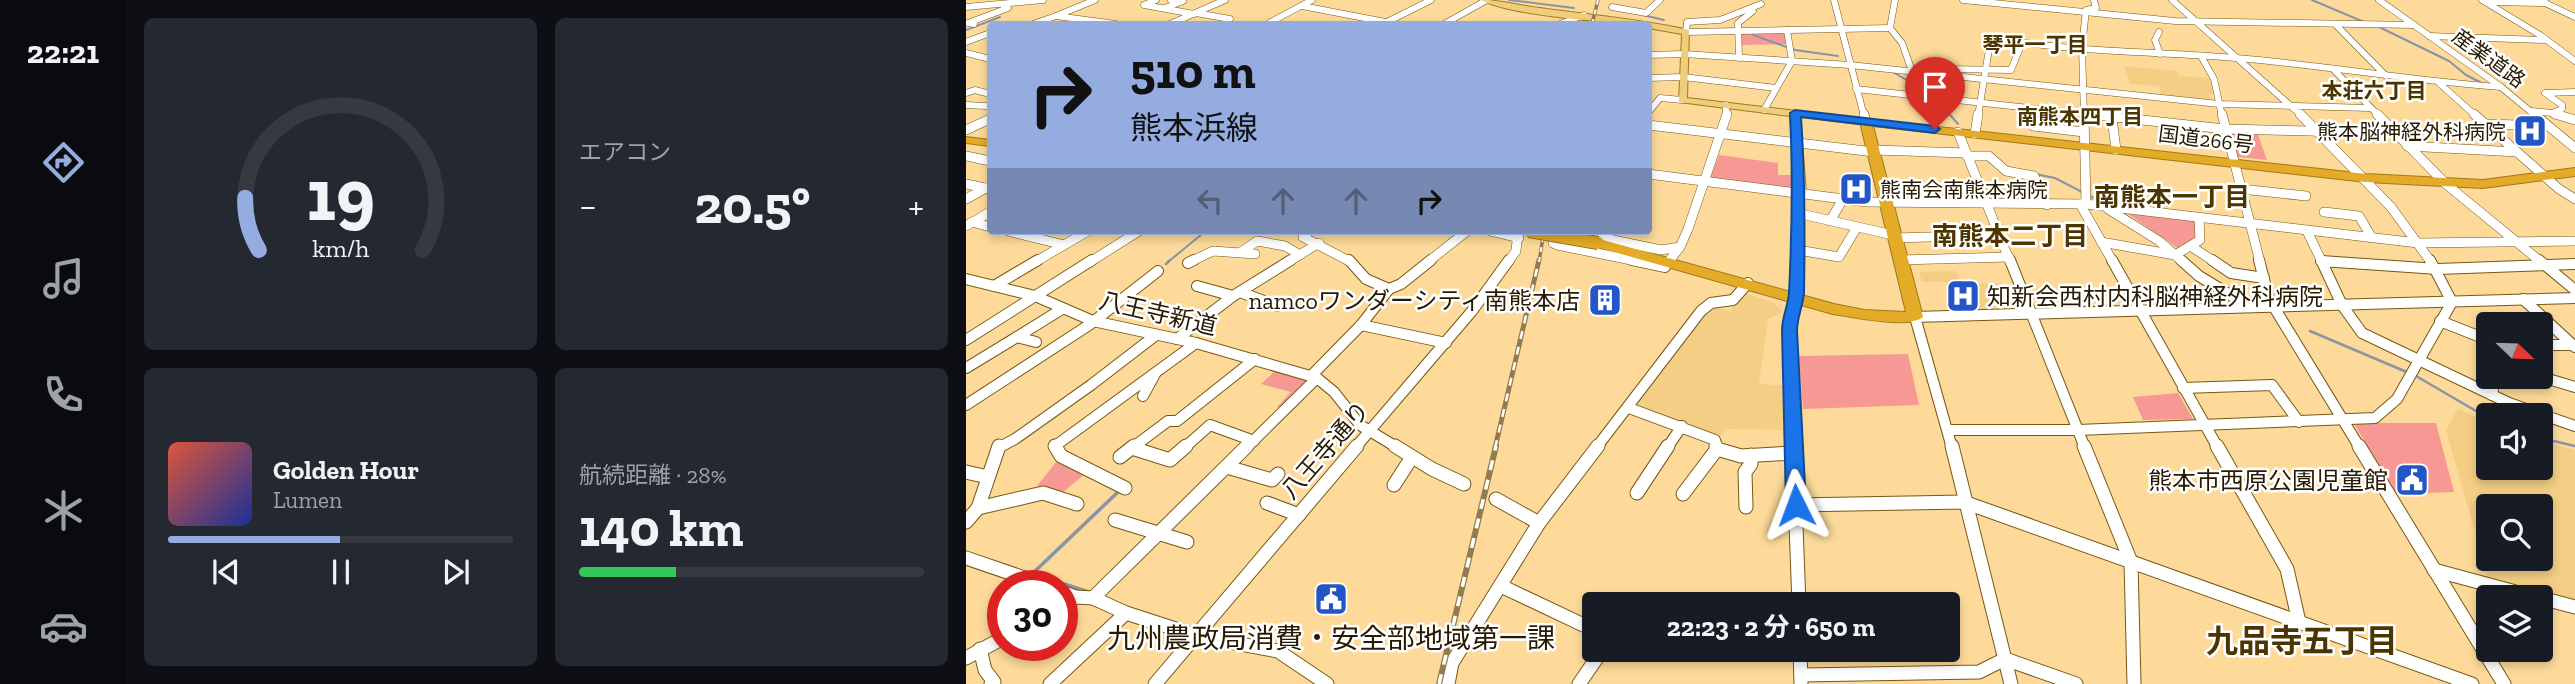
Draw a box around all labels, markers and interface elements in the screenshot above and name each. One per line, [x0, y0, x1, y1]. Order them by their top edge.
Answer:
street label: 産業道路 [2448, 23, 2530, 93]
district label: 琴平一丁目 [1983, 32, 2088, 57]
text: 22:21 [27, 33, 99, 71]
text: 510 m [1130, 42, 1256, 101]
icon: right [1015, 49, 1106, 140]
pin [1905, 57, 1965, 129]
icon: arrive [1916, 68, 1954, 106]
district label: 本荘六丁目 [2322, 78, 2427, 103]
district label: 南熊本四丁目 [2017, 104, 2143, 129]
text: 熊本浜線 [1130, 109, 1258, 147]
hospital icon: 熊本脳神経外科病院 [2511, 112, 2549, 150]
place label: 熊本脳神経外科病院 [2317, 119, 2506, 144]
street label: 国道266号 [2157, 121, 2255, 157]
icon: directions [39, 138, 88, 187]
text: エアコン [579, 138, 671, 166]
text: 19 [306, 151, 375, 239]
hospital icon: 熊南会南熊本病院 [1837, 170, 1875, 208]
text: 20.5° [695, 174, 810, 236]
place label: 熊南会南熊本病院 [1880, 177, 2048, 202]
district label: 南熊本一丁目 [2094, 181, 2250, 213]
icon: left [1191, 182, 1229, 220]
icon: ahead [1264, 182, 1302, 220]
icon: ahead [1337, 182, 1375, 220]
icon: right [1410, 182, 1448, 220]
text: − [579, 183, 597, 229]
text: + [908, 183, 924, 229]
district label: 南熊本二丁目 [1932, 220, 2088, 252]
text: km/h [312, 233, 369, 263]
icon: music [39, 254, 88, 303]
hospital icon: 知新会西村内科脳神経外科病院 [1944, 277, 1982, 315]
building icon: namcoワンダーシティ南熊本店 [1586, 281, 1624, 319]
place label: 知新会西村内科脳神経外科病院 [1987, 282, 2323, 311]
street label: 八王寺新道 [1096, 285, 1220, 341]
place label: namcoワンダーシティ南熊本店 [1248, 286, 1580, 315]
north arrow [2476, 312, 2553, 388]
map controls [2476, 312, 2553, 662]
icon: phone [39, 370, 88, 419]
street label: 八王寺通り [1275, 395, 1375, 505]
button: sound [2476, 403, 2553, 480]
text: Golden Hour [273, 454, 419, 486]
text: 航続距離 · 28% [579, 461, 727, 489]
public building icon: 熊本市西原公園児童館 [2393, 461, 2431, 499]
place label: 熊本市西原公園児童館 [2148, 466, 2388, 495]
position arrow [1759, 468, 1833, 542]
icon: climate [39, 486, 88, 535]
text: Lumen [273, 486, 342, 514]
button: search [2476, 494, 2553, 571]
text: 140 km [579, 497, 744, 559]
icon: previous [207, 553, 245, 591]
icon: pause [322, 553, 360, 591]
icon: next [437, 553, 475, 591]
speed limit sign: 30 [987, 570, 1078, 661]
public building icon: 九州農政局消費・安全部地域第一課 [1312, 580, 1350, 618]
button: layers [2476, 585, 2553, 662]
icon: car [39, 602, 88, 651]
text: 22:23 · 2 分 · 650 m [1667, 611, 1875, 643]
place label: 九州農政局消費・安全部地域第一課 [1107, 622, 1555, 655]
district label: 九品寺五丁目 [2206, 622, 2398, 660]

